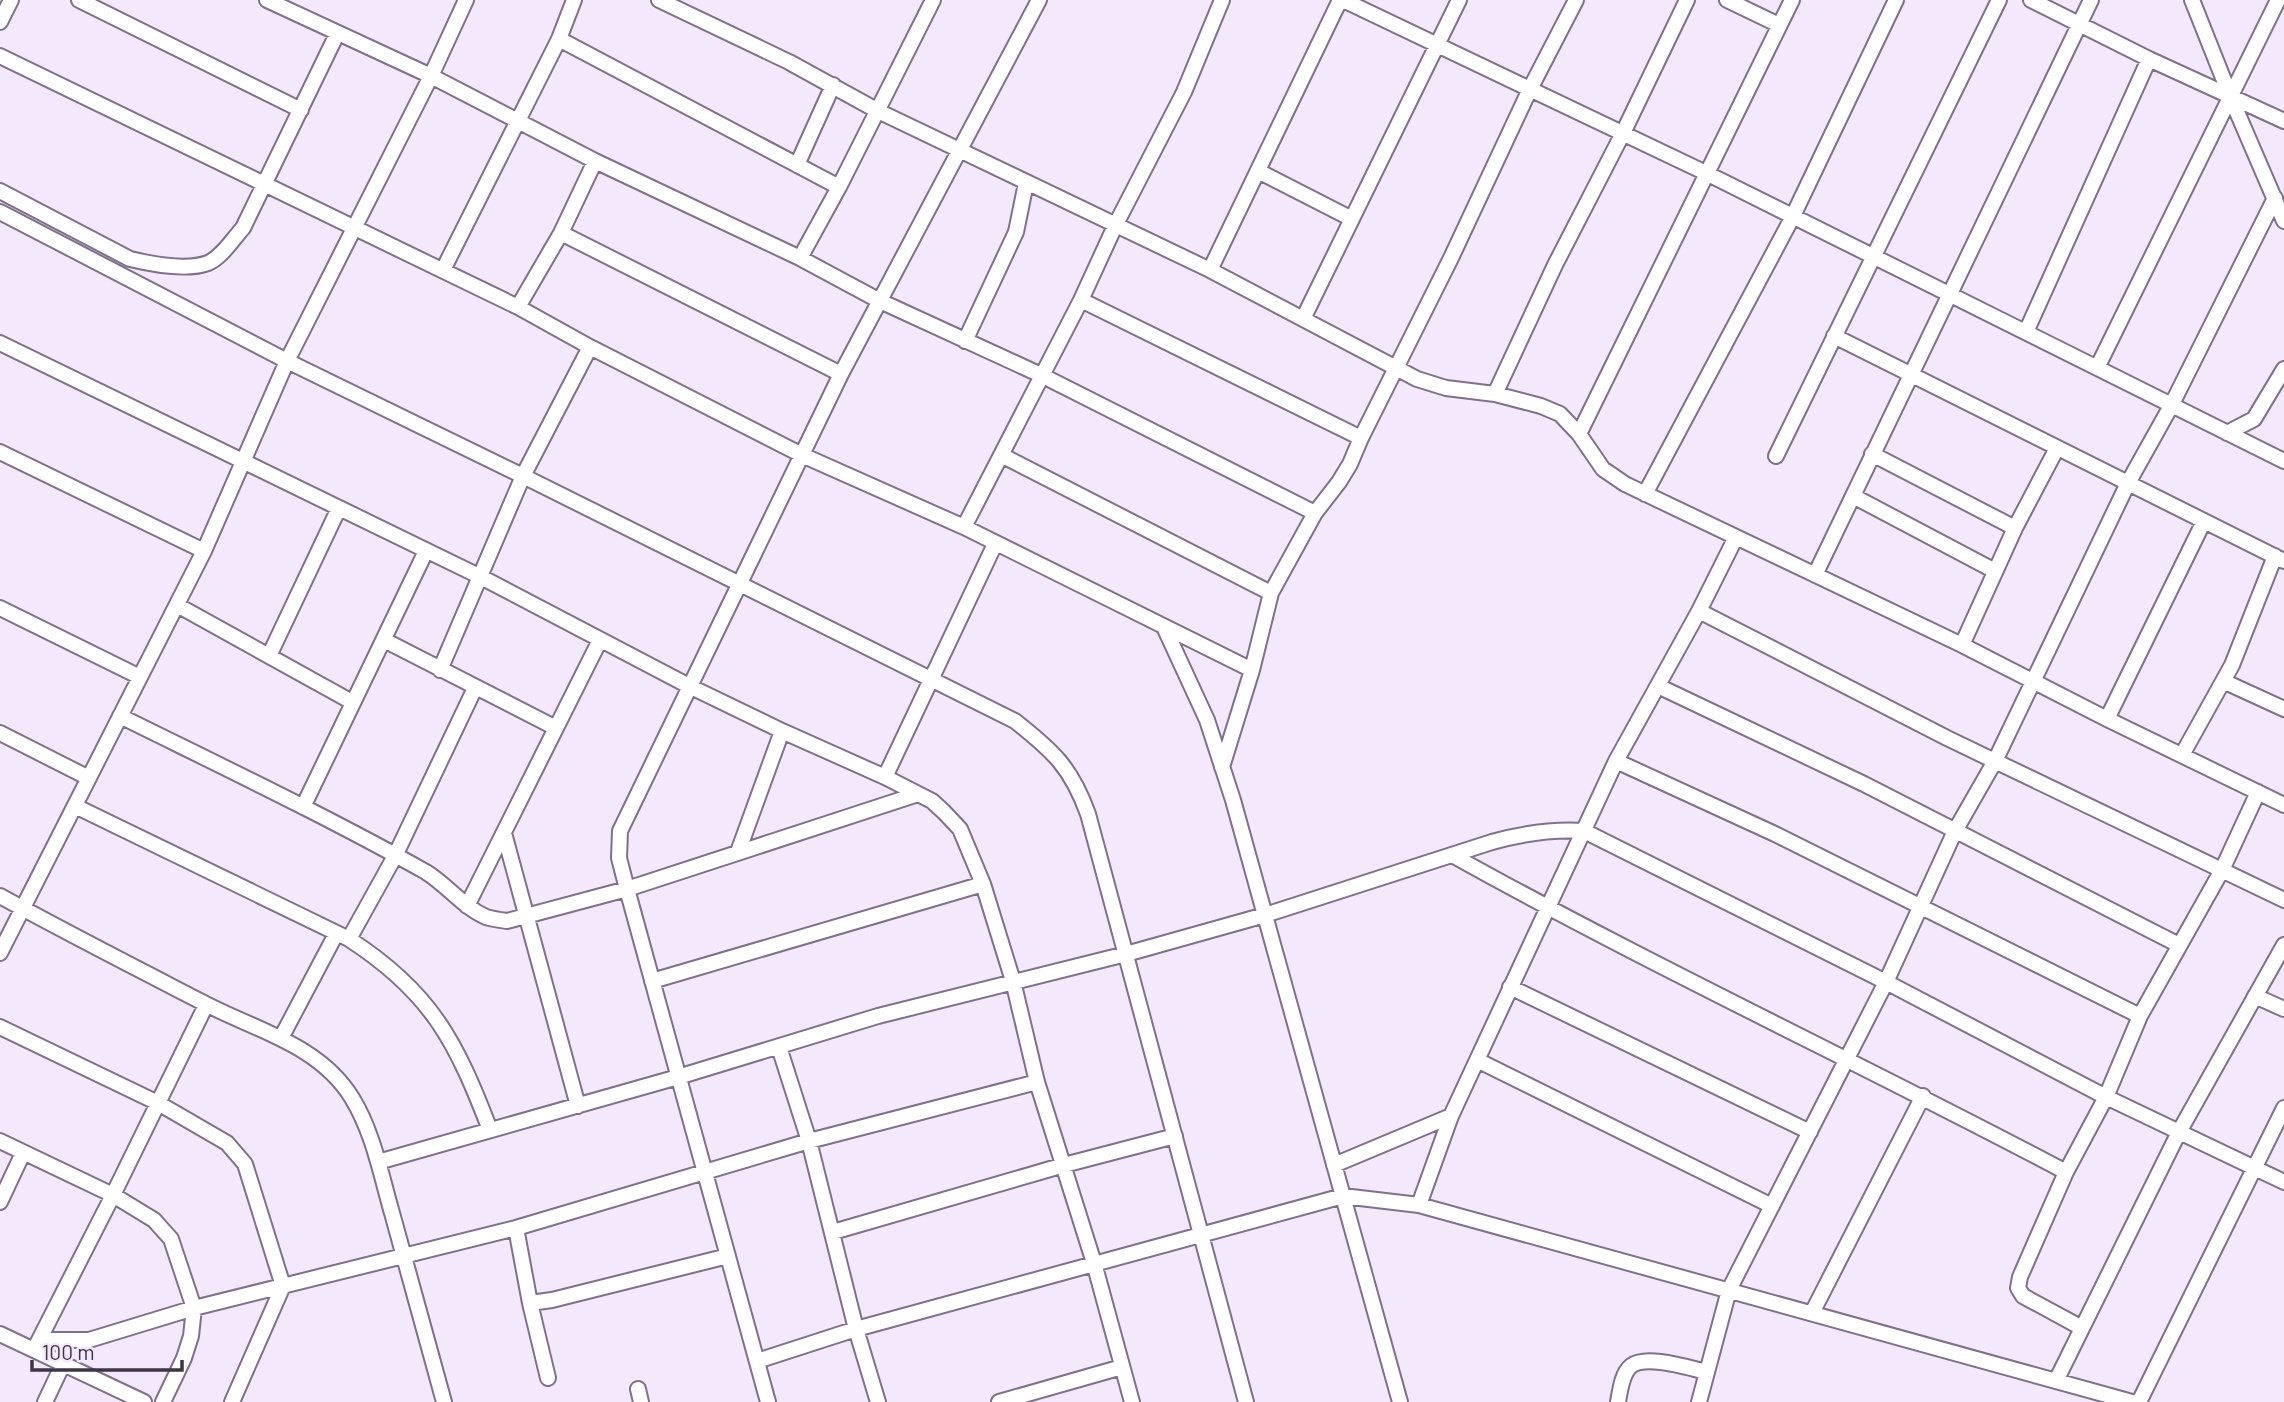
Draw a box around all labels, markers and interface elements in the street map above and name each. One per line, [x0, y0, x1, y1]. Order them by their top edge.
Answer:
scale bar [32, 1328, 182, 1372]
text: 100 m [42, 1339, 95, 1364]

